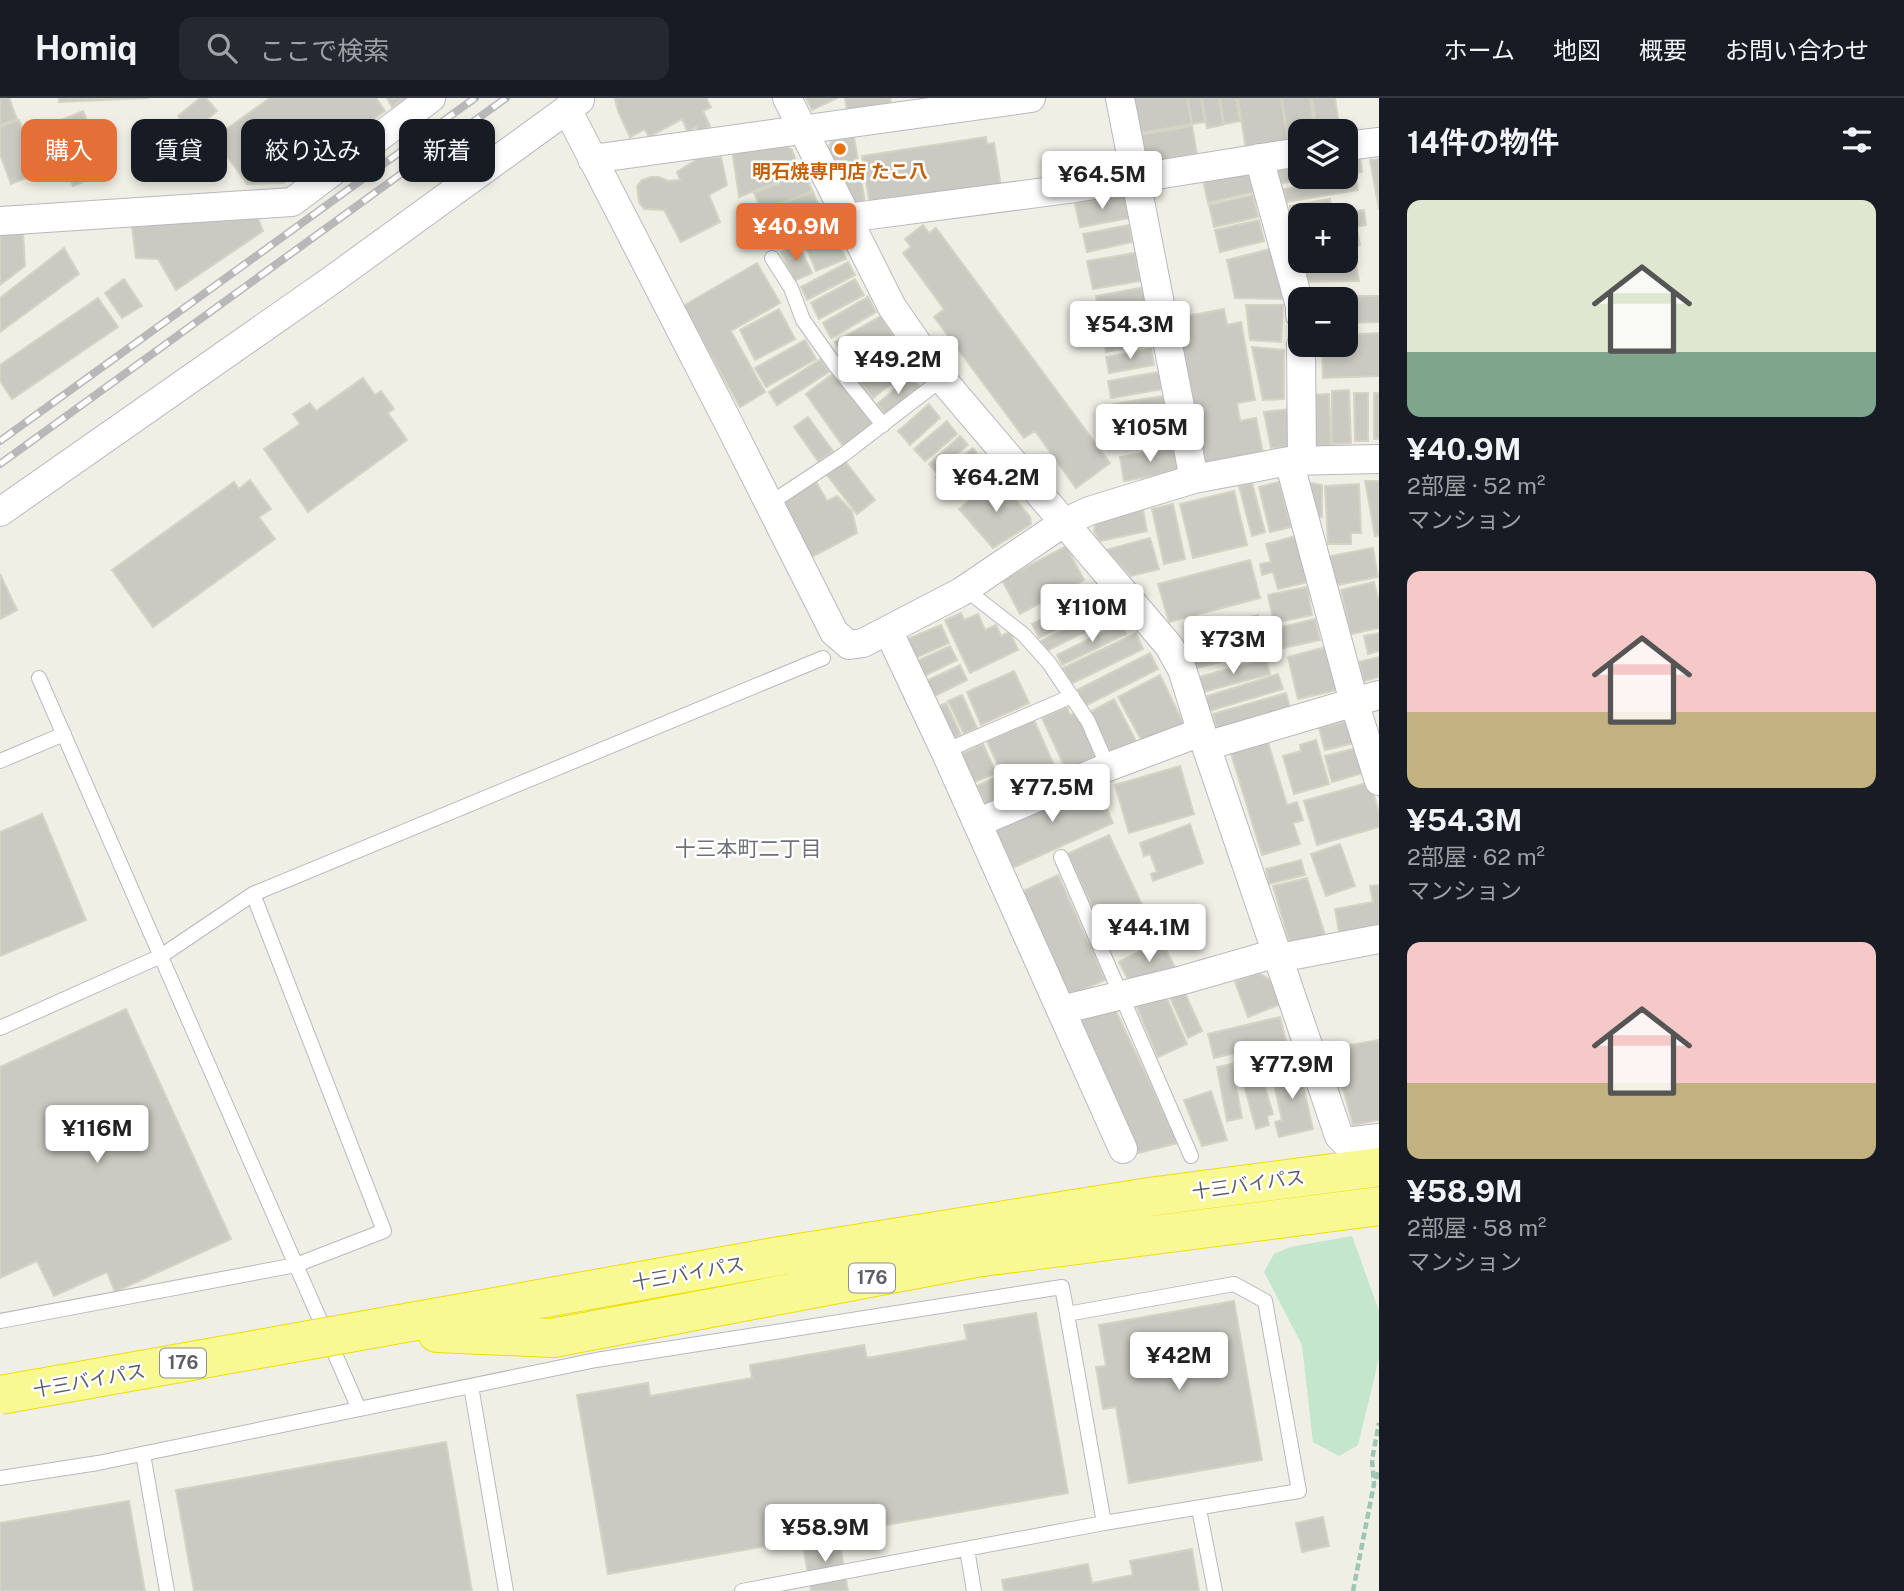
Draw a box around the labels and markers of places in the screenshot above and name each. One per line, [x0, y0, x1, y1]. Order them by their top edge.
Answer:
marker: 明石焼専門店 たこ八 [832, 141, 848, 157]
pin: ¥64.5M [1045, 152, 1159, 211]
place label: 明石焼専門店 たこ八 [752, 160, 928, 182]
pin: ¥40.9M [739, 204, 853, 263]
pin: ¥54.3M [1073, 302, 1187, 361]
pin: ¥49.2M [841, 336, 955, 396]
pin: ¥105M [1101, 404, 1199, 464]
pin: ¥64.2M [939, 454, 1053, 514]
pin: ¥110M [1043, 584, 1141, 644]
pin: ¥73M [1192, 616, 1274, 676]
pin: ¥77.5M [995, 764, 1109, 824]
pin: ¥44.1M [1092, 904, 1206, 964]
pin: ¥77.9M [1235, 1042, 1349, 1101]
pin: ¥116M [48, 1105, 146, 1165]
pin: ¥42M [1138, 1332, 1220, 1392]
pin: ¥58.9M [768, 1504, 882, 1564]

